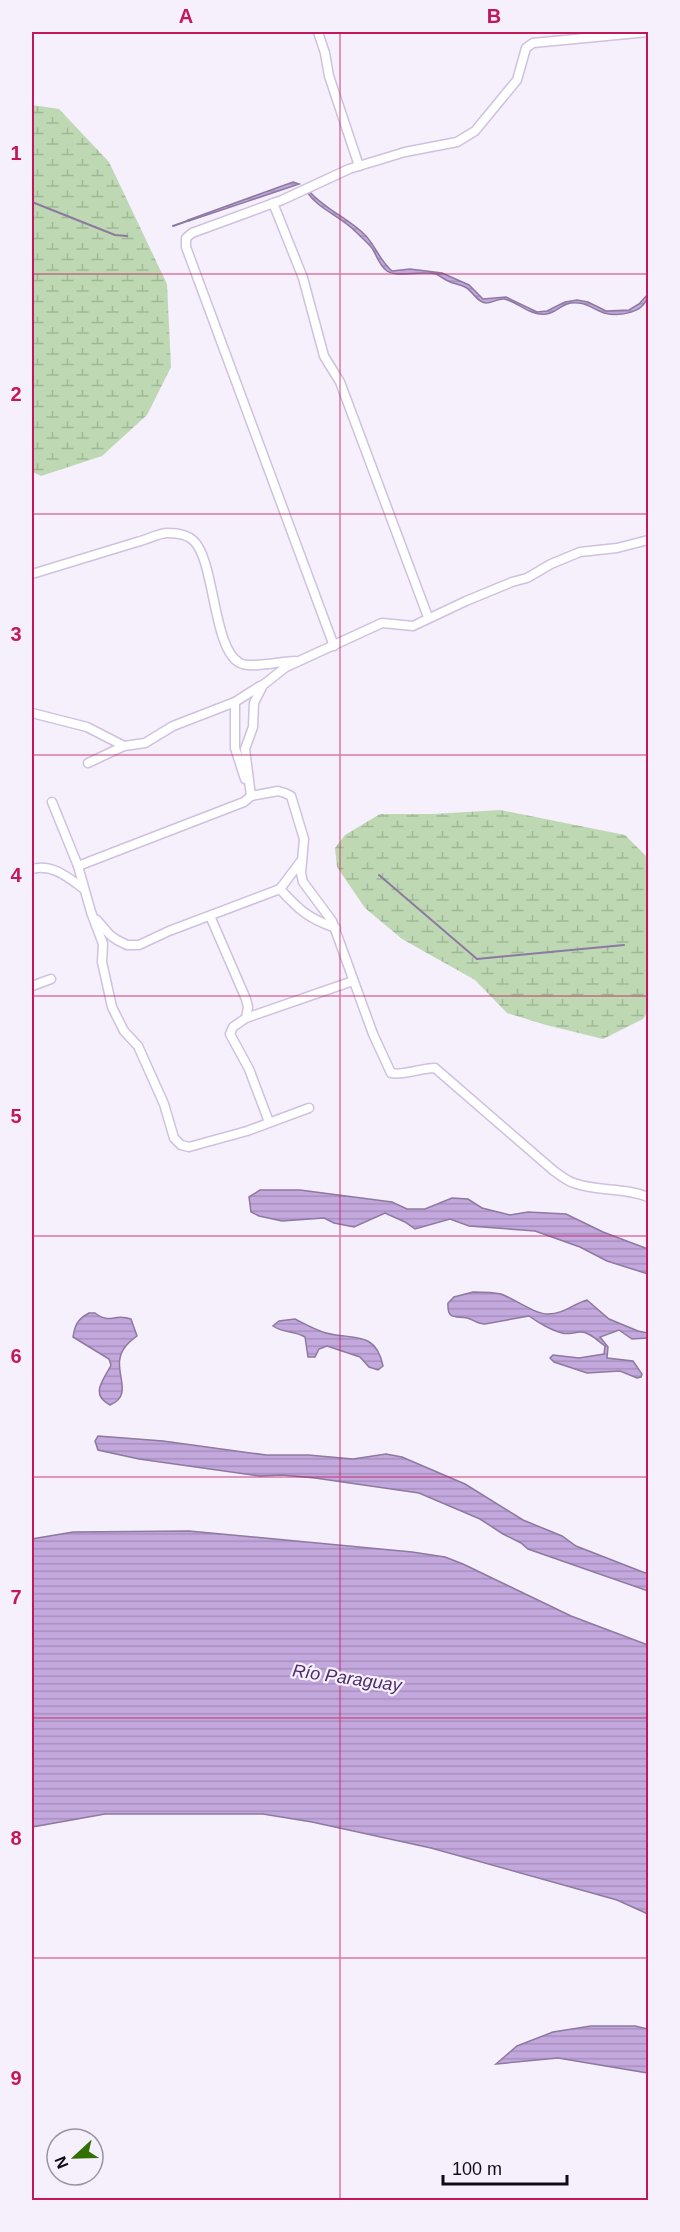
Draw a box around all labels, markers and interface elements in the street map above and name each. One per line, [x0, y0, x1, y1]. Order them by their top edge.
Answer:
text: A [179, 5, 193, 27]
text: B [487, 5, 501, 27]
text: 1 [10, 142, 22, 164]
text: 2 [10, 383, 22, 405]
text: 3 [10, 623, 22, 645]
text: 4 [10, 864, 22, 886]
text: 5 [10, 1105, 22, 1127]
text: 6 [10, 1345, 22, 1367]
text: 7 [10, 1586, 22, 1608]
water label: Río Paraguay [291, 1660, 404, 1696]
text: 8 [10, 1827, 22, 1849]
text: 9 [10, 2067, 22, 2089]
north arrow [45, 2127, 105, 2187]
scale bar [443, 2148, 568, 2186]
text: N [52, 2154, 72, 2171]
text: 100 m [452, 2159, 502, 2179]

